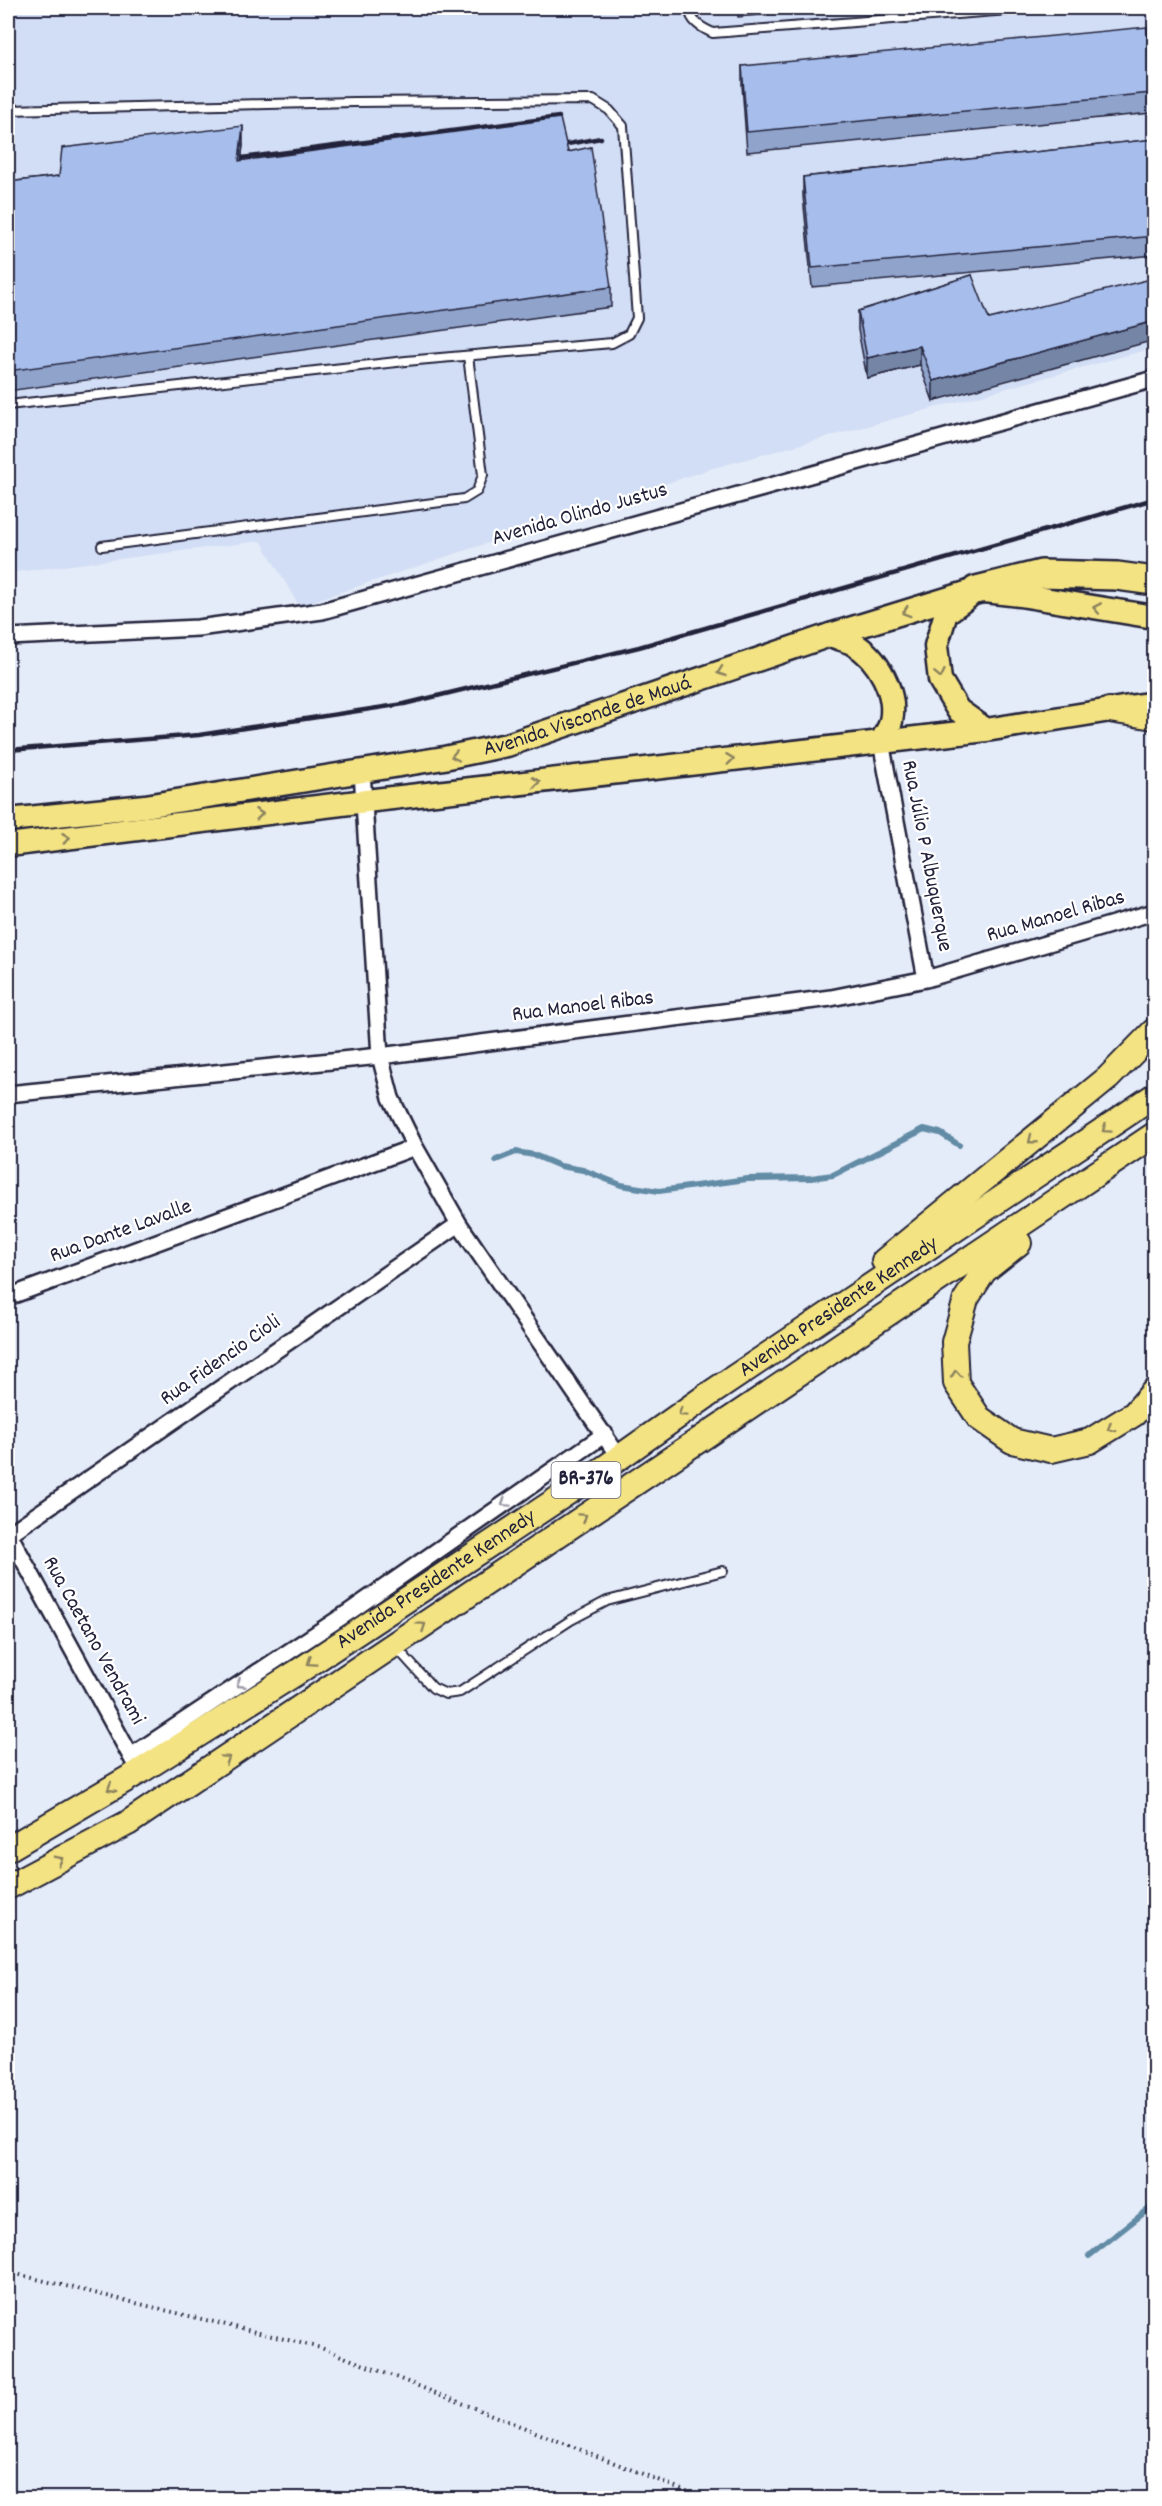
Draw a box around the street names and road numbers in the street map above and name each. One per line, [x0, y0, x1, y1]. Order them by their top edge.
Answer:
street label: Avenida Olindo Justus [488, 475, 672, 555]
street label: Avenida Visconde de Mauá [481, 668, 695, 765]
street label: Rua Júlio P Albuquerque [892, 758, 960, 954]
street label: Rua Manoel Ribas [983, 882, 1129, 952]
street label: Rua Manoel Ribas [510, 983, 656, 1031]
street label: Rua Dante Lavalle [46, 1192, 196, 1272]
street label: Avenida Presidente Kennedy [733, 1229, 945, 1385]
street label: Rua Fidencio Cioli [154, 1308, 288, 1414]
road number: BR-376 [552, 1462, 620, 1498]
street label: Avenida Presidente Kennedy [330, 1501, 543, 1657]
street label: Rua Caetano Vendrami [34, 1551, 152, 1731]

